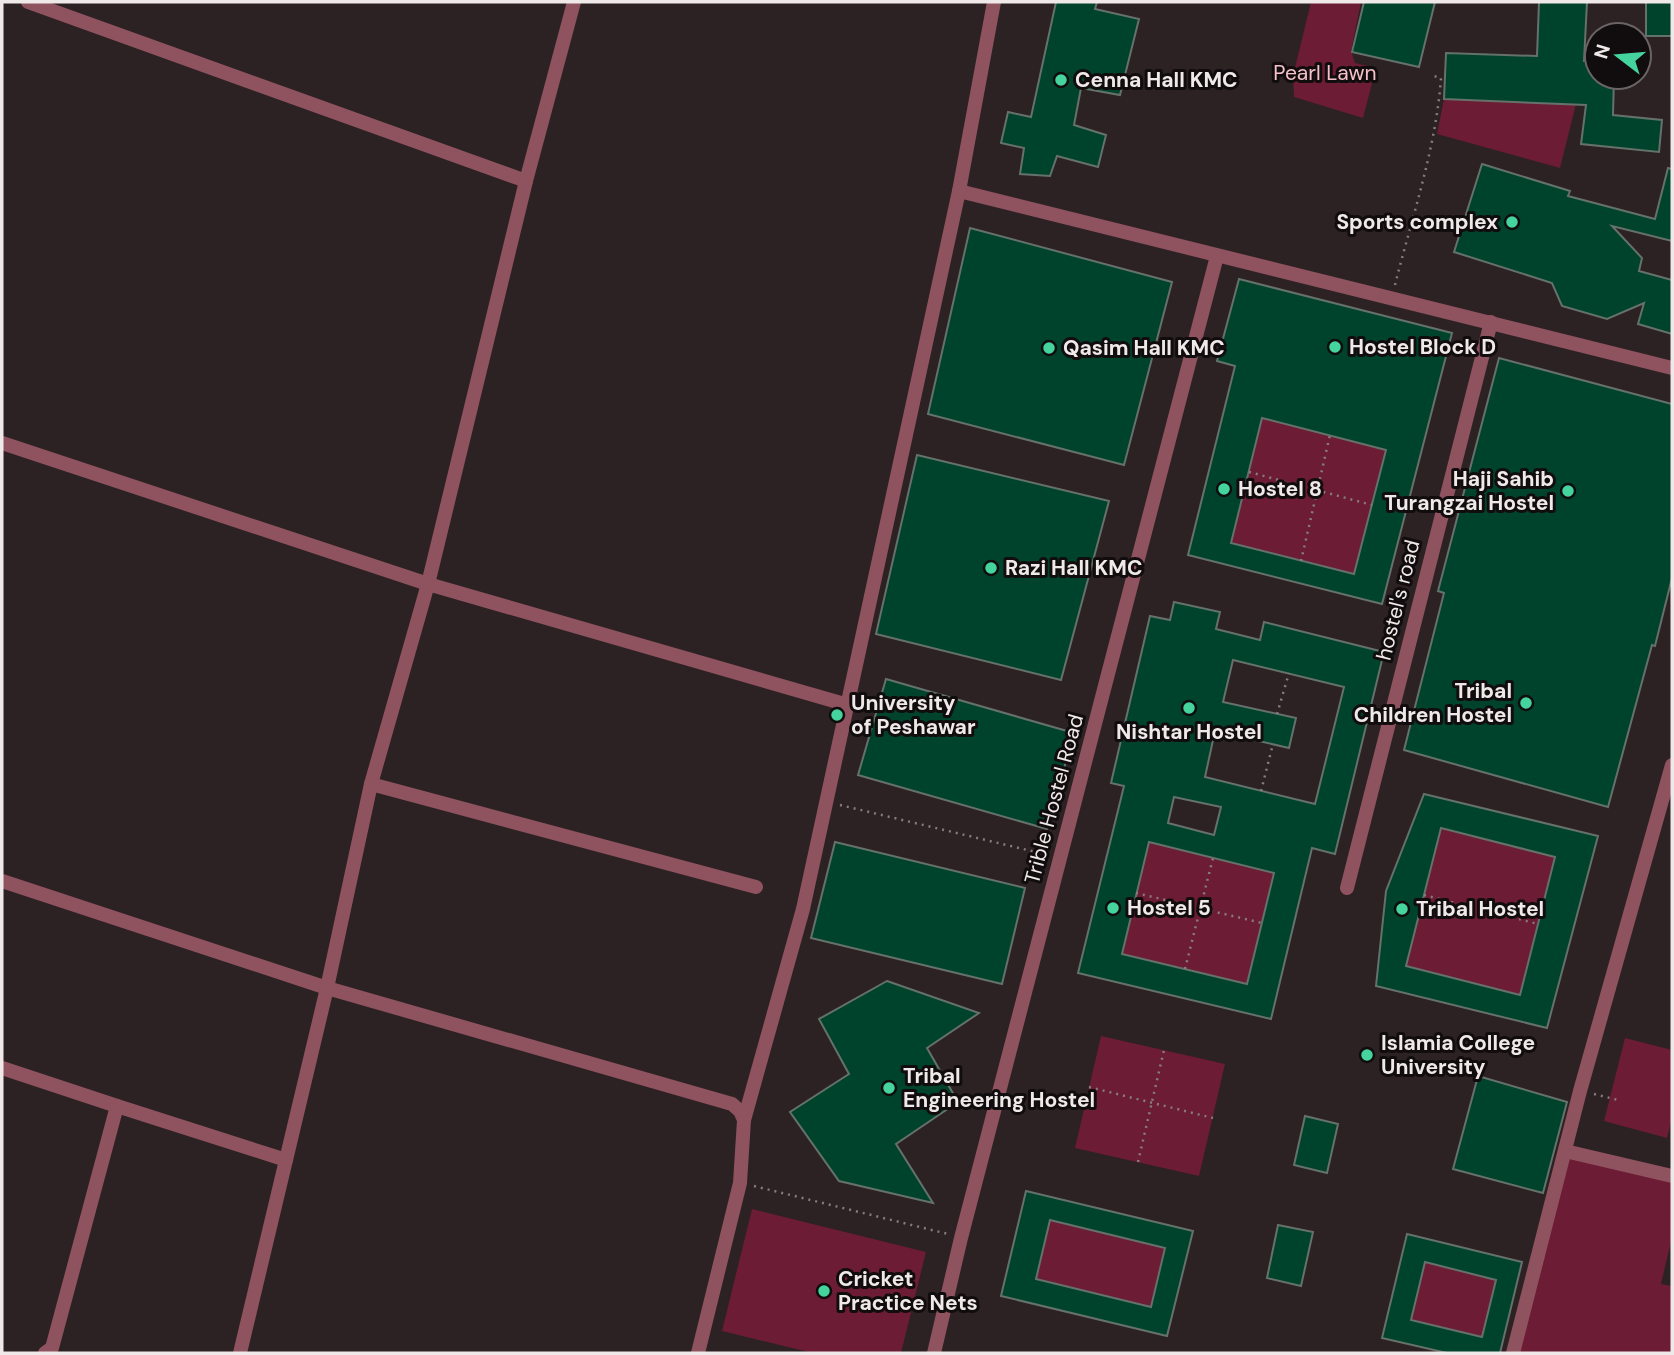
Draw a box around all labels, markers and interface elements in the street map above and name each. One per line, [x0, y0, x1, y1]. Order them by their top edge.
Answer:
north arrow [1583, 21, 1653, 91]
text: N [1588, 41, 1616, 62]
park label: Pearl Lawn [1273, 59, 1377, 87]
place label: Cenna Hall KMC [1075, 66, 1238, 94]
marker: Cenna Hall KMC [1053, 72, 1069, 88]
place label: Sports complex [1336, 208, 1498, 236]
marker: Sports complex [1504, 214, 1520, 230]
place label: Hostel Block D [1349, 333, 1496, 361]
place label: Qasim Hall KMC [1063, 334, 1225, 362]
marker: Hostel Block D [1327, 339, 1343, 355]
marker: Qasim Hall KMC [1041, 340, 1057, 356]
place label: Haji Sahib Turangzai Hostel [1384, 465, 1554, 517]
place label: Hostel 8 [1238, 475, 1322, 503]
marker: Hostel 8 [1216, 481, 1232, 497]
marker: Haji Sahib Turangzai Hostel [1560, 483, 1576, 499]
street label: hostel's road [1370, 537, 1426, 663]
place label: Razi Hall KMC [1005, 554, 1142, 582]
marker: Razi Hall KMC [983, 560, 999, 576]
place label: Tribal Children Hostel [1354, 677, 1512, 729]
place label: University of Peshawar [851, 689, 976, 741]
marker: Tribal Children Hostel [1518, 695, 1534, 711]
marker: Nishtar Hostel [1181, 700, 1197, 716]
marker: University of Peshawar [829, 707, 845, 723]
street label: Trible Hostel Road [1018, 711, 1090, 887]
place label: Nishtar Hostel [1116, 718, 1262, 746]
place label: Hostel 5 [1127, 894, 1211, 922]
place label: Tribal Hostel [1416, 895, 1544, 923]
marker: Hostel 5 [1105, 900, 1121, 916]
marker: Tribal Hostel [1394, 901, 1410, 917]
place label: Islamia College University [1381, 1029, 1535, 1081]
marker: Islamia College University [1359, 1047, 1375, 1063]
place label: Tribal Engineering Hostel [903, 1062, 1095, 1114]
marker: Tribal Engineering Hostel [881, 1080, 897, 1096]
place label: Cricket Practice Nets [838, 1265, 978, 1317]
marker: Cricket Practice Nets [816, 1283, 832, 1299]

